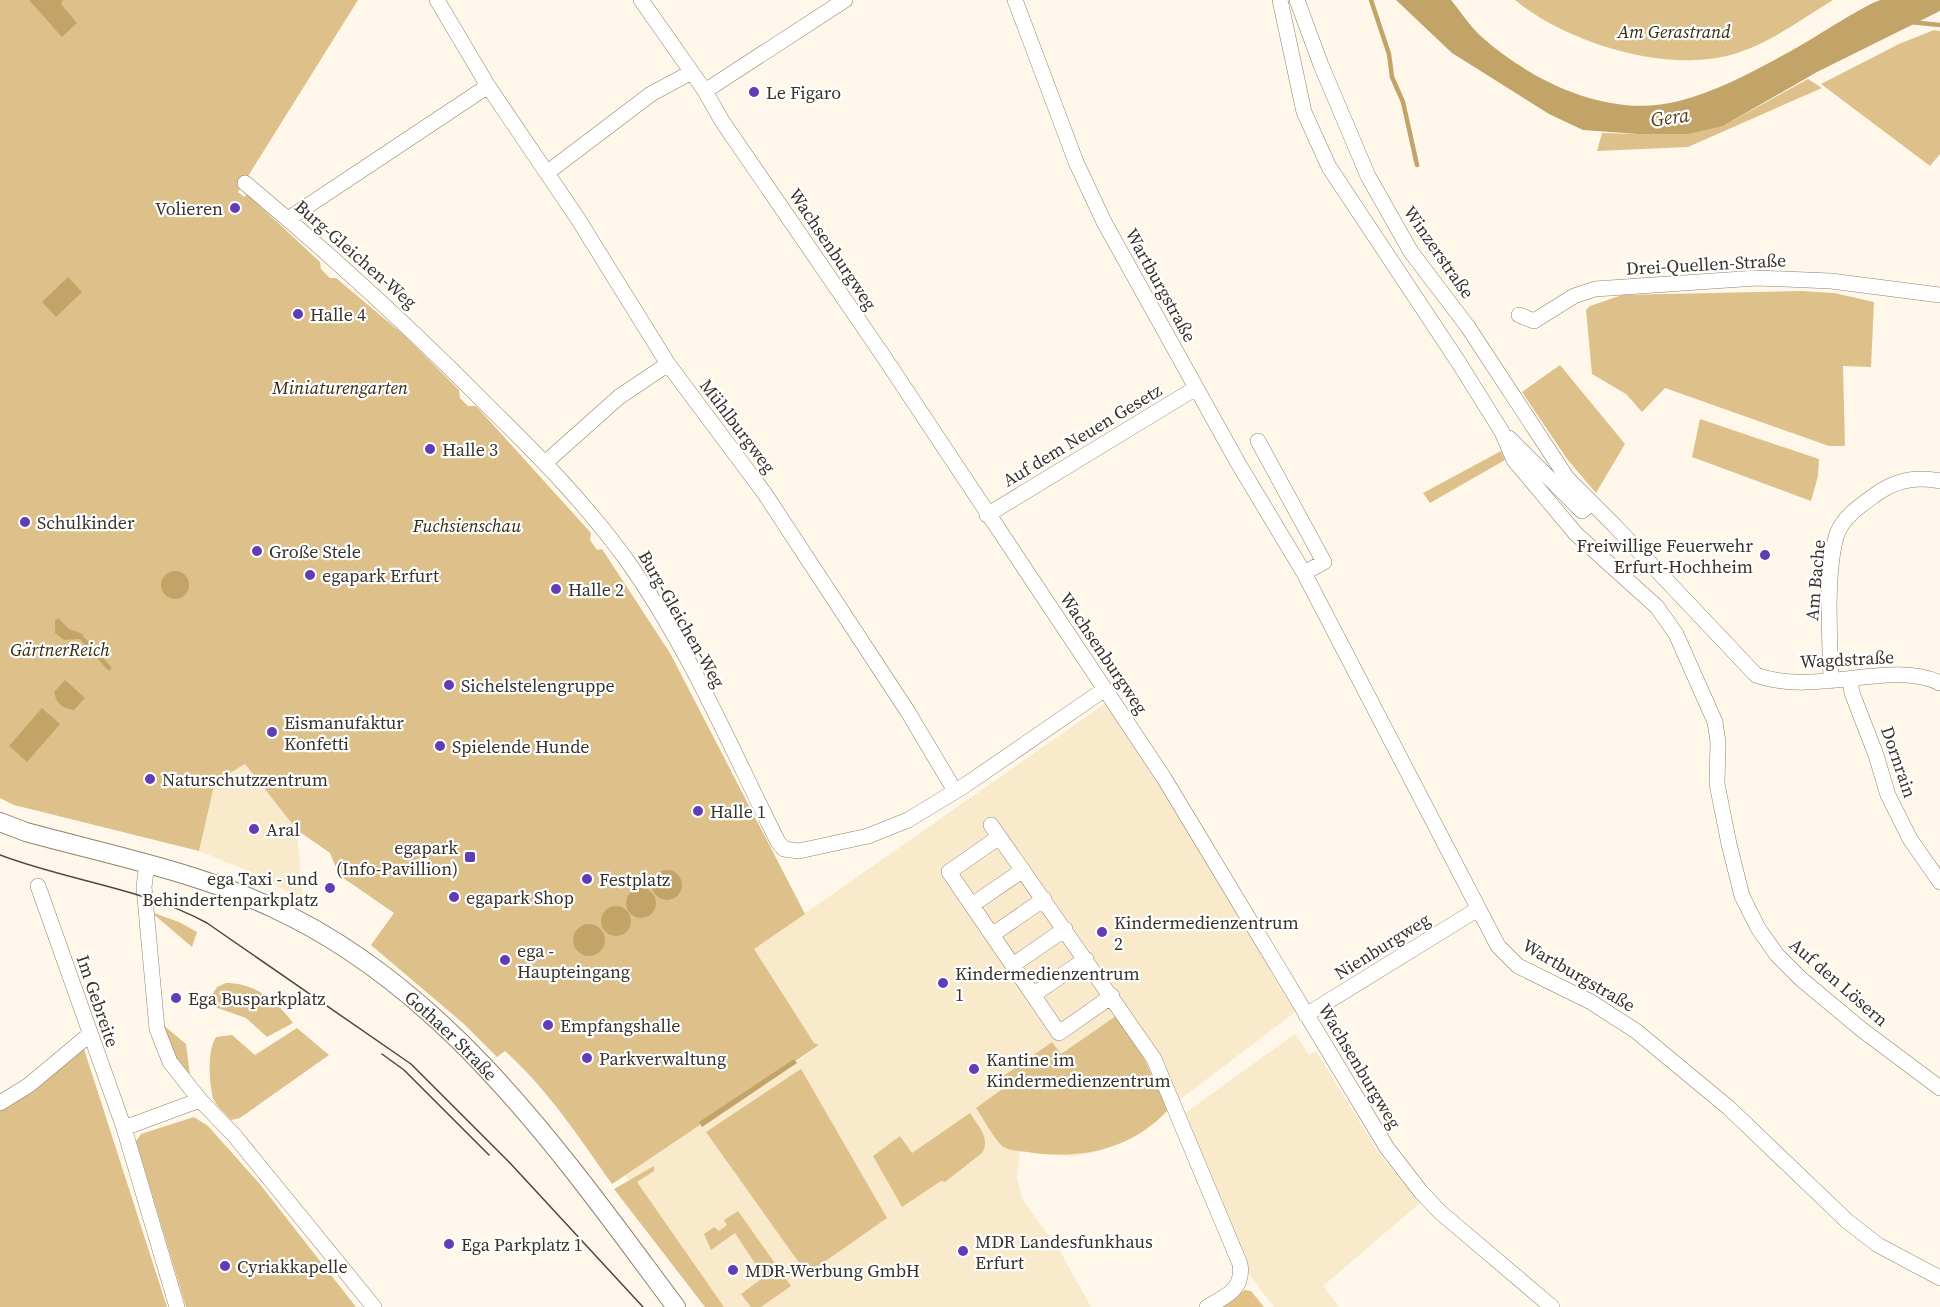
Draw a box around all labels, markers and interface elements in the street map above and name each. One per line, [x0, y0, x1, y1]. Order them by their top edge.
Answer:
park label: Am Gerastrand [1616, 19, 1731, 44]
place label: Le Figaro [766, 80, 841, 105]
marker: Le Figaro [747, 85, 761, 99]
water label: Gera [1649, 100, 1692, 134]
street label: Wachsenburgweg [783, 183, 883, 315]
street label: Burg-Gleichen-Weg [289, 194, 423, 314]
place label: Volieren [155, 196, 223, 221]
marker: Volieren [228, 201, 242, 215]
street label: Winzerstraße [1398, 201, 1480, 303]
street label: Wartburgstraße [1119, 224, 1203, 346]
street label: Drei-Quellen-Straße [1625, 247, 1787, 281]
place label: Halle 4 [310, 302, 366, 327]
marker: Halle 4 [291, 307, 305, 321]
street label: Mühlburgweg [694, 374, 782, 478]
park label: Miniaturengarten [271, 375, 408, 400]
street label: Auf dem Neuen Gesetz [998, 377, 1166, 493]
place label: Halle 3 [442, 437, 498, 462]
marker: Halle 3 [423, 442, 437, 456]
place label: Schulkinder [37, 510, 135, 535]
park label: Fuchsienschau [412, 513, 522, 538]
marker: Schulkinder [18, 515, 32, 529]
place label: Freiwillige Feuerwehr Erfurt-Hochheim [1577, 533, 1753, 579]
street label: Am Bache [1799, 538, 1831, 622]
place label: Große Stele [269, 539, 361, 564]
marker: Große Stele [250, 544, 264, 558]
street label: Burg-Gleichen-Weg [633, 546, 731, 692]
marker: Freiwillige Feuerwehr Erfurt-Hochheim [1758, 548, 1772, 562]
place label: egapark Erfurt [322, 563, 439, 588]
marker: egapark Erfurt [303, 568, 317, 582]
place label: Halle 2 [568, 577, 624, 602]
marker: Halle 2 [549, 582, 563, 596]
street label: Wachsenburgweg [1054, 587, 1154, 719]
park label: GärtnerReich [10, 637, 110, 662]
street label: Wagdstraße [1799, 644, 1895, 674]
place label: Sichelstelengruppe [461, 673, 615, 698]
marker: Sichelstelengruppe [442, 678, 456, 692]
place label: Eismanufaktur Konfetti [284, 710, 404, 756]
street label: Dornrain [1875, 723, 1923, 801]
marker: Eismanufaktur Konfetti [265, 725, 279, 739]
place label: Spielende Hunde [452, 734, 590, 759]
marker: Spielende Hunde [433, 739, 447, 753]
place label: Naturschutzzentrum [162, 767, 328, 792]
marker: Naturschutzzentrum [143, 772, 157, 786]
place label: Halle 1 [710, 799, 766, 824]
marker: Halle 1 [691, 804, 705, 818]
place label: Aral [266, 817, 300, 842]
marker: Aral [247, 822, 261, 836]
place label: egapark (Info-Pavillion) [336, 835, 458, 881]
marker: egapark (Info-Pavillion) [463, 850, 477, 864]
place label: ega Taxi - und Behindertenparkplatz [142, 866, 318, 912]
place label: Festplatz [599, 867, 670, 892]
marker: Festplatz [580, 872, 594, 886]
marker: ega Taxi - und Behindertenparkplatz [323, 881, 337, 895]
place label: egapark Shop [466, 885, 574, 910]
marker: egapark Shop [447, 890, 461, 904]
street label: Nienburgweg [1330, 907, 1434, 985]
place label: Kindermedienzentrum 2 [1114, 910, 1299, 956]
marker: Kindermedienzentrum 2 [1095, 925, 1109, 939]
street label: Auf den Lösern [1784, 932, 1894, 1032]
street label: Wartburgstraße [1518, 933, 1640, 1017]
place label: ega - Haupteingang [517, 938, 630, 984]
street label: Im Gebreite [71, 952, 125, 1050]
marker: ega - Haupteingang [498, 953, 512, 967]
place label: Kindermedienzentrum 1 [955, 961, 1140, 1007]
marker: Kindermedienzentrum 1 [936, 976, 950, 990]
street label: Gothaer Straße [400, 984, 504, 1086]
place label: Ega Busparkplatz [188, 986, 325, 1011]
marker: Ega Busparkplatz [169, 991, 183, 1005]
street label: Wachsenburgweg [1313, 999, 1407, 1133]
place label: Empfangshalle [560, 1013, 681, 1038]
marker: Empfangshalle [541, 1018, 555, 1032]
place label: Parkverwaltung [599, 1046, 726, 1071]
place label: Kantine im Kindermedienzentrum [986, 1047, 1171, 1093]
marker: Parkverwaltung [580, 1051, 594, 1065]
marker: Kantine im Kindermedienzentrum [967, 1062, 981, 1076]
place label: MDR Landesfunkhaus Erfurt [975, 1229, 1153, 1275]
place label: Ega Parkplatz 1 [461, 1232, 583, 1257]
marker: Ega Parkplatz 1 [442, 1237, 456, 1251]
marker: MDR Landesfunkhaus Erfurt [956, 1244, 970, 1258]
place label: Cyriakkapelle [237, 1254, 348, 1279]
place label: MDR-Werbung GmbH [745, 1258, 920, 1283]
marker: Cyriakkapelle [218, 1259, 232, 1273]
marker: MDR-Werbung GmbH [726, 1263, 740, 1277]

